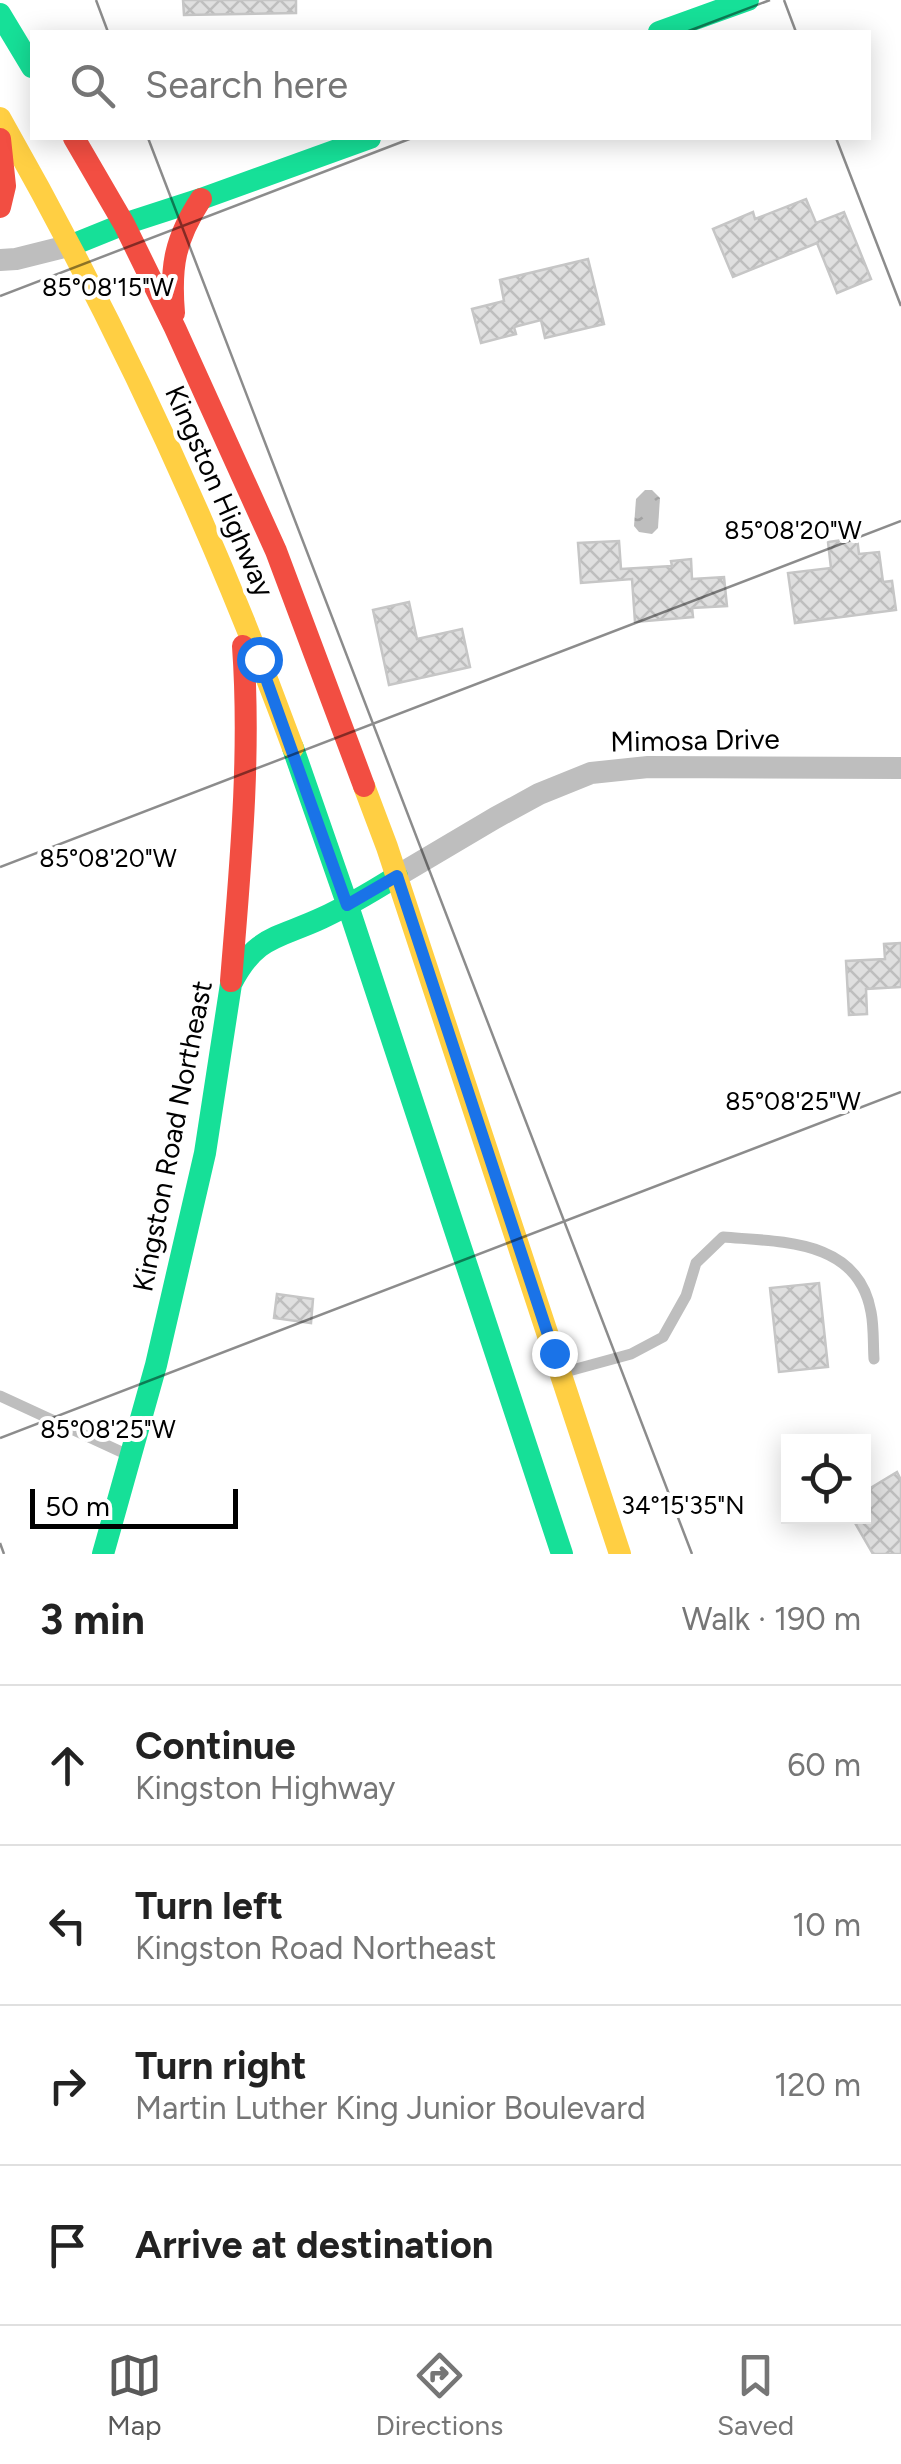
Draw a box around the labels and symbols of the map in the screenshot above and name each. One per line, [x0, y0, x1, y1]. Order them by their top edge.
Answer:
text: 85°08'15"W [42, 272, 174, 302]
street label: Kingston Highway [158, 380, 282, 602]
text: 85°08'20"W [724, 515, 862, 545]
route start [237, 637, 283, 683]
street label: Mimosa Drive [610, 722, 780, 758]
text: 85°08'20"W [39, 843, 177, 873]
street label: Kingston Road Northeast [125, 978, 219, 1294]
text: 85°08'25"W [725, 1086, 861, 1116]
route end [532, 1331, 578, 1377]
text: 85°08'25"W [40, 1414, 176, 1444]
scale bar [30, 1484, 238, 1528]
text: 34°15'35"N [621, 1490, 745, 1520]

